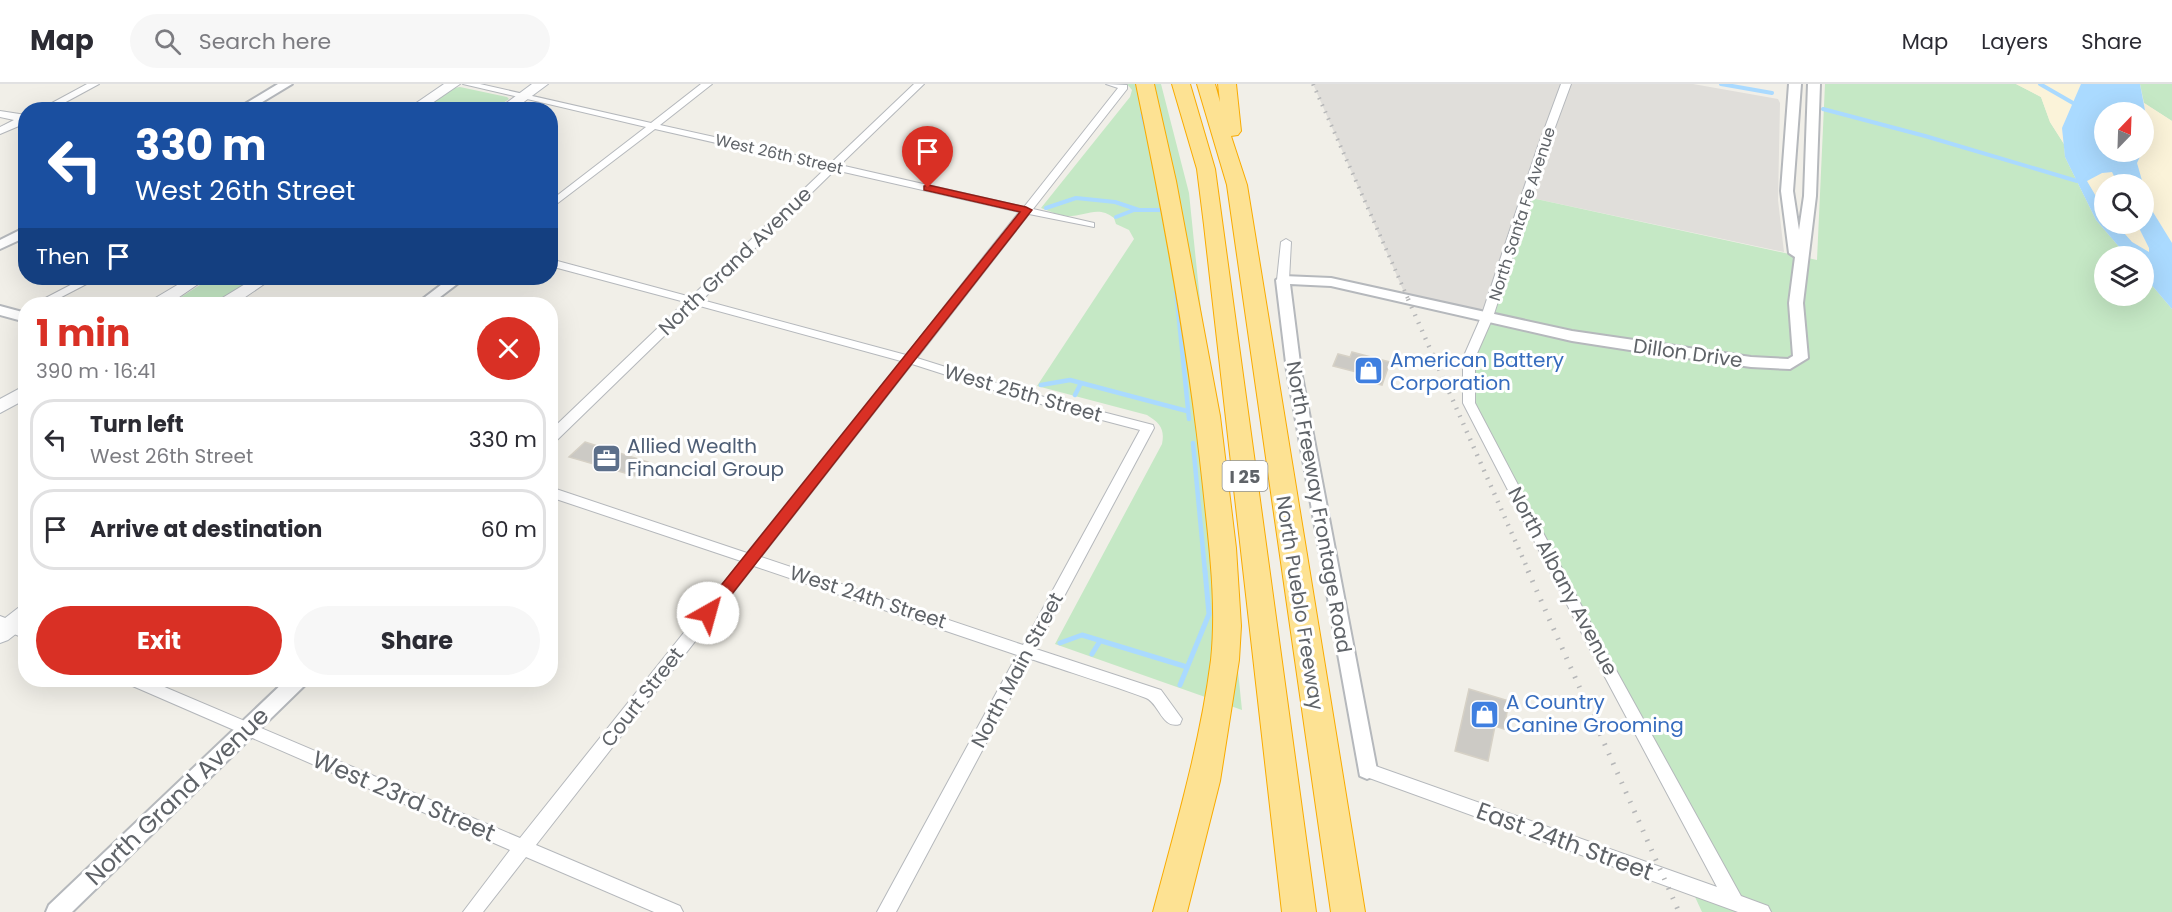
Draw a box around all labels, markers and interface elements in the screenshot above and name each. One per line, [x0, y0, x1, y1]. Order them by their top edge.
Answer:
search box [130, 14, 550, 68]
text: Map [30, 21, 94, 60]
icon: search [151, 25, 184, 58]
text: Search here [199, 26, 331, 57]
text: Map [1902, 27, 1948, 56]
text: Layers [1981, 27, 2048, 56]
text: Share [2081, 27, 2142, 56]
north arrow [2094, 102, 2154, 162]
map controls [2094, 102, 2154, 306]
text: 330 m [135, 116, 267, 175]
street label: North Santa Fe Avenue [1483, 124, 1561, 304]
icon: left [36, 126, 114, 204]
pin [902, 126, 953, 188]
street label: West 26th Street [713, 128, 845, 180]
icon: arrive [911, 135, 944, 168]
text: West 26th Street [135, 172, 355, 209]
button: search [2094, 174, 2154, 234]
street label: North Grand Avenue [652, 180, 818, 342]
icon: arrive [102, 240, 135, 273]
text: Then [36, 241, 90, 272]
button: layers [2094, 246, 2154, 306]
text: 1 min [36, 308, 130, 359]
button: close [477, 317, 540, 380]
street label: Dillon Drive [1632, 331, 1744, 375]
place label: American Battery Corporation [1390, 346, 1564, 397]
shop icon: American Battery Corporation [1353, 355, 1385, 387]
text: 390 m · 16:41 [36, 357, 156, 385]
street label: West 25th Street [941, 357, 1105, 429]
street label: North Freeway Frontage Road [1280, 359, 1358, 655]
text: Turn left [90, 409, 184, 440]
icon: left [39, 423, 72, 456]
text: 330 m [469, 424, 537, 455]
place label: Allied Wealth Financial Group [627, 432, 784, 483]
text: West 26th Street [90, 442, 253, 470]
office icon: Allied Wealth Financial Group [590, 442, 622, 474]
road number: I 25 [1222, 461, 1268, 491]
street label: North Albany Avenue [1501, 482, 1625, 680]
street label: North Pueblo Freeway [1269, 494, 1331, 712]
icon: arrive [39, 513, 72, 546]
text: Arrive at destination [90, 514, 322, 545]
text: 60 m [481, 514, 537, 545]
street label: West 24th Street [786, 558, 950, 636]
position arrow [676, 581, 740, 645]
street label: North Main Street [964, 587, 1070, 753]
button: Exit [36, 606, 282, 675]
button: Share [294, 606, 540, 675]
street label: Court Street [594, 641, 690, 753]
place label: A Country Canine Grooming [1506, 688, 1684, 739]
shop icon: A Country Canine Grooming [1469, 698, 1501, 730]
street label: North Grand Avenue [78, 700, 276, 892]
street label: West 23rd Street [307, 743, 501, 849]
street label: East 24th Street [1472, 794, 1658, 888]

